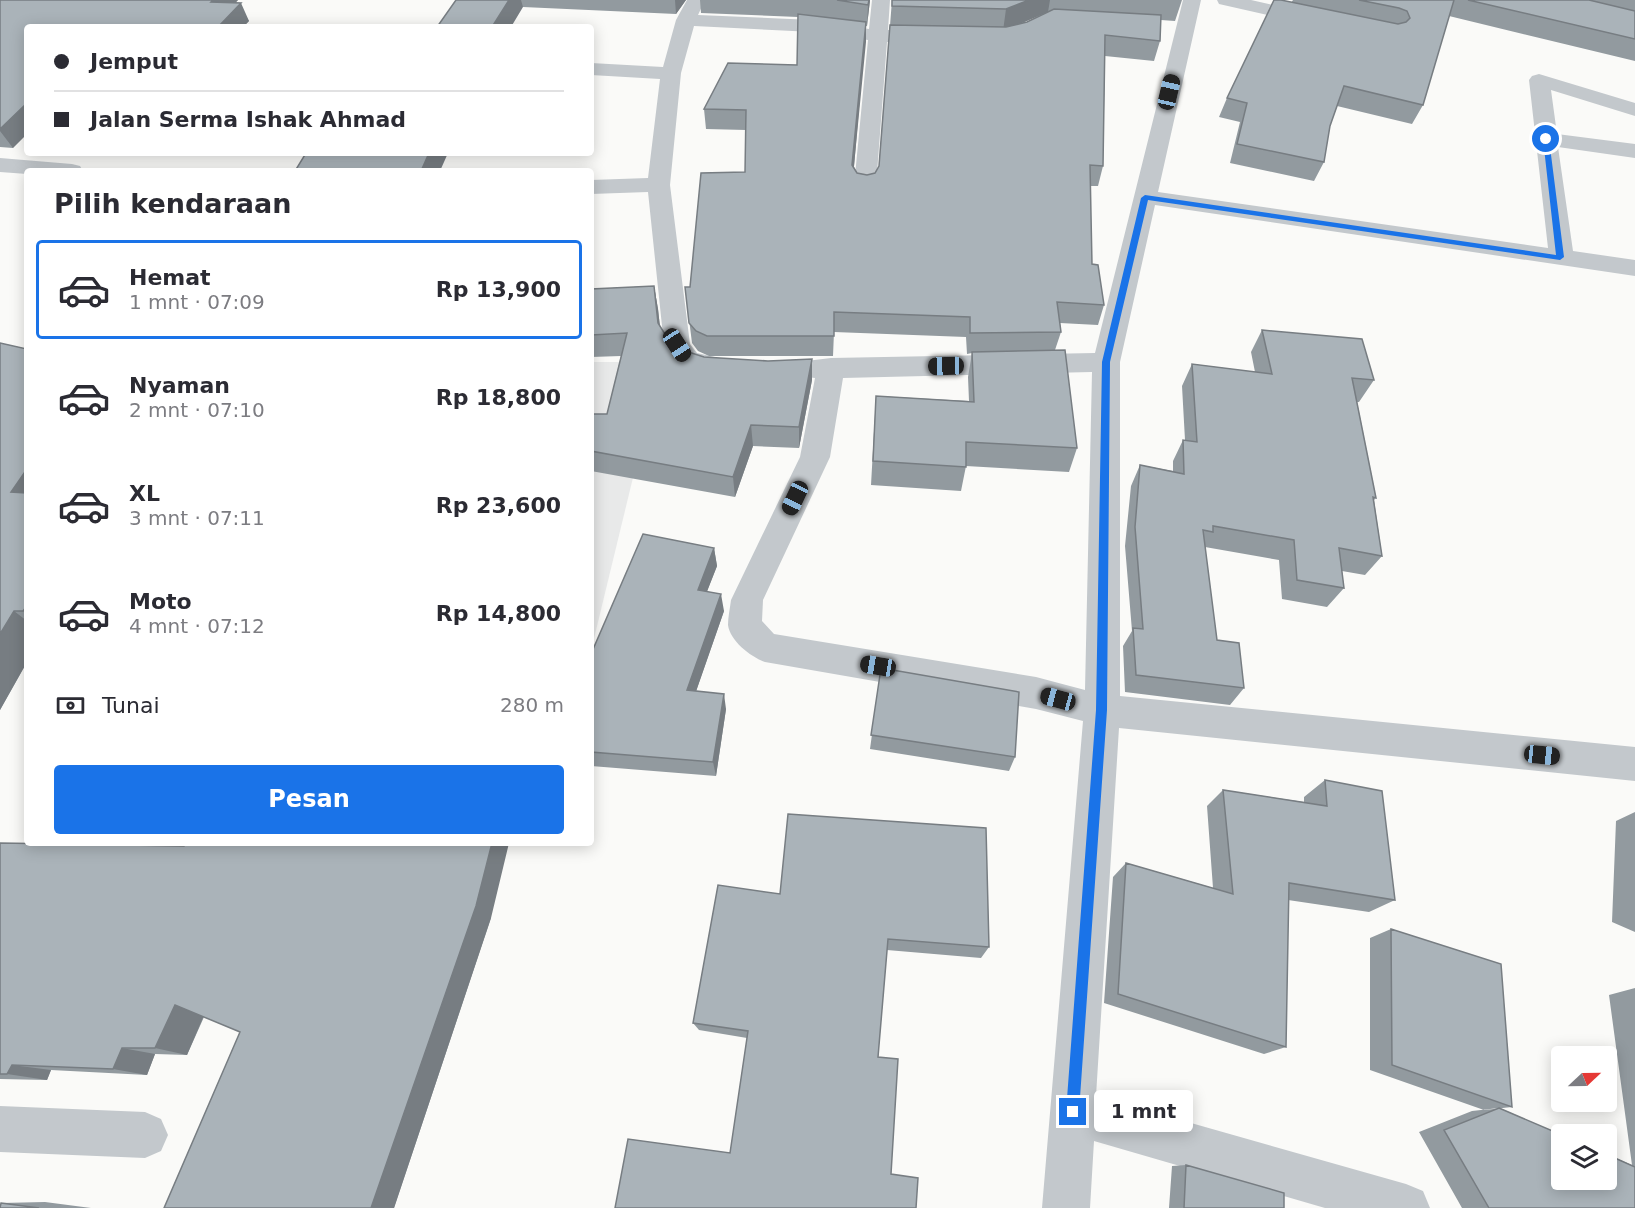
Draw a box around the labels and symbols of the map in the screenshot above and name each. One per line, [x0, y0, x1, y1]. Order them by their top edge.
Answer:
car [1156, 72, 1182, 112]
route start [1532, 125, 1559, 152]
car [660, 325, 694, 365]
car [928, 357, 964, 375]
car [779, 478, 811, 518]
car [859, 654, 897, 678]
car [1038, 686, 1078, 712]
car [1523, 744, 1561, 766]
north arrow [1551, 1046, 1617, 1112]
callout: 1 mnt [1094, 1091, 1193, 1133]
route end [1059, 1098, 1086, 1125]

